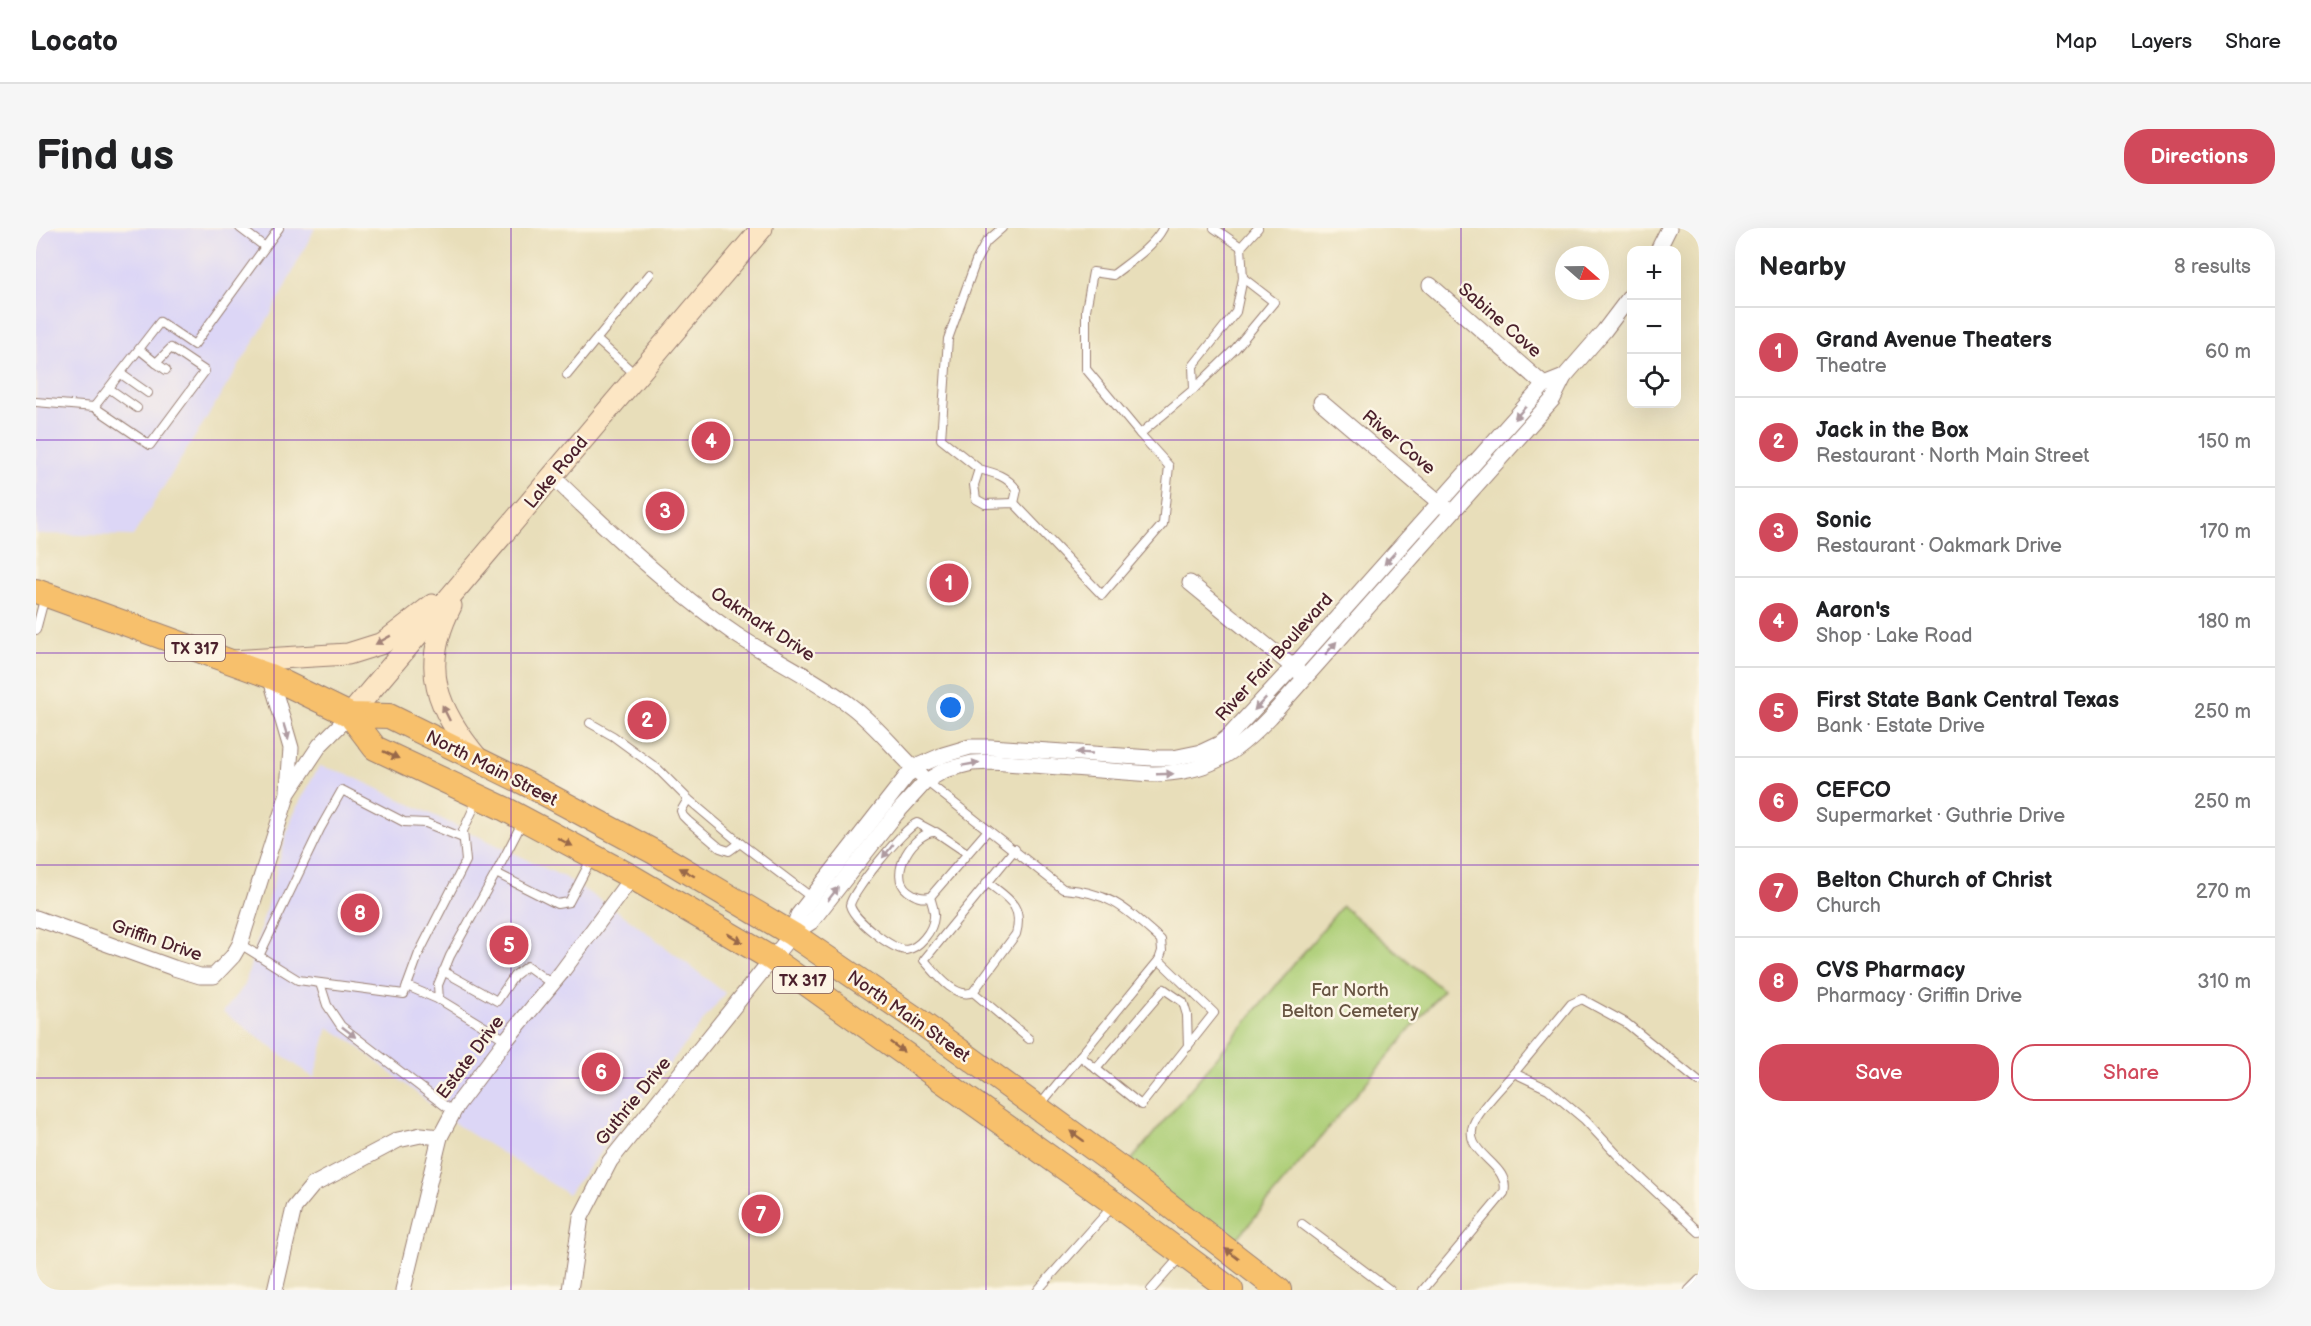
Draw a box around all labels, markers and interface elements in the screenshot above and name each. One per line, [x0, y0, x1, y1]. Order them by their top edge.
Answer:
text: Locato [30, 25, 118, 58]
text: Map [2055, 29, 2097, 54]
text: Layers [2130, 29, 2192, 54]
text: Share [2225, 29, 2281, 54]
button: Directions [2124, 129, 2275, 184]
text: Find us [36, 131, 174, 182]
north arrow [1555, 246, 1609, 300]
map controls [1627, 246, 1681, 408]
button: + [1627, 246, 1681, 300]
text: Nearby [1759, 252, 1846, 283]
text: 8 results [2174, 255, 2251, 279]
street label: Sabine Cove [1454, 279, 1546, 362]
button: − [1627, 300, 1681, 354]
text: Grand Avenue Theaters [1816, 327, 2052, 354]
text: 1 [1774, 340, 1783, 364]
text: 60 m [2205, 340, 2251, 364]
button: locate [1627, 354, 1681, 408]
text: Theatre [1816, 354, 1887, 378]
one-way arrow [1514, 405, 1527, 420]
street label: River Cove [1358, 406, 1440, 479]
text: Jack in the Box [1816, 417, 1968, 444]
pin: 4 [692, 418, 730, 464]
text: 2 [1773, 430, 1784, 454]
text: 150 m [2198, 430, 2251, 454]
street label: Lake Road [520, 432, 593, 513]
text: Restaurant · North Main Street [1816, 444, 2089, 468]
pin: 3 [646, 488, 684, 534]
text: Sonic [1816, 507, 1872, 534]
text: 3 [1773, 520, 1784, 544]
text: 170 m [2200, 520, 2251, 544]
text: Restaurant · Oakmark Drive [1816, 534, 2062, 558]
one-way arrow [1383, 551, 1397, 566]
pin: 1 [930, 560, 968, 606]
street label: Oakmark Drive [707, 583, 819, 666]
street label: River Fair Boulevard [1211, 589, 1337, 726]
text: Aaron's [1816, 597, 1890, 624]
text: 4 [1773, 610, 1784, 634]
text: 180 m [2198, 610, 2251, 634]
text: Shop · Lake Road [1816, 624, 1972, 648]
road number: TX 317 [165, 635, 225, 661]
one-way arrow [375, 635, 391, 646]
one-way arrow [1325, 640, 1338, 656]
text: First State Bank Central Texas [1816, 687, 2119, 714]
your location [936, 693, 965, 722]
one-way arrow [1253, 696, 1267, 710]
pin: 2 [628, 698, 666, 742]
text: 5 [1773, 700, 1784, 724]
text: 250 m [2194, 700, 2251, 724]
one-way arrow [442, 705, 451, 722]
text: Bank · Estate Drive [1816, 714, 1985, 738]
one-way arrow [282, 723, 291, 741]
street label: North Main Street [422, 726, 561, 811]
one-way arrow [1074, 749, 1093, 758]
one-way arrow [382, 751, 399, 760]
one-way arrow [961, 760, 980, 769]
one-way arrow [1155, 769, 1174, 778]
text: CEFCO [1816, 777, 1891, 804]
text: 6 [1772, 790, 1785, 814]
text: 250 m [2194, 790, 2251, 814]
text: Supermarket · Guthrie Drive [1816, 804, 2065, 828]
one-way arrow [557, 837, 574, 847]
one-way arrow [882, 843, 895, 859]
one-way arrow [679, 867, 696, 877]
text: Belton Church of Christ [1816, 867, 2052, 894]
text: 7 [1773, 880, 1784, 904]
text: 270 m [2196, 880, 2251, 904]
one-way arrow [826, 886, 839, 902]
pin: 8 [340, 890, 380, 936]
text: Church [1816, 894, 1881, 918]
street label: Griffin Drive [109, 915, 205, 966]
pin: 5 [490, 922, 528, 968]
one-way arrow [727, 932, 743, 943]
text: CVS Pharmacy [1816, 957, 1965, 984]
street label: North Main Street [843, 966, 974, 1067]
road number: TX 317 [773, 967, 833, 993]
text: 8 [1772, 970, 1785, 994]
text: 310 m [2197, 970, 2251, 994]
park label: Far North Belton Cemetery [1281, 980, 1420, 1022]
text: Pharmacy · Griffin Drive [1816, 984, 2022, 1008]
street label: Estate Drive [432, 1011, 509, 1103]
one-way arrow [341, 1026, 357, 1039]
one-way arrow [888, 1041, 904, 1053]
button: Save [1759, 1044, 1999, 1101]
button: Share [2011, 1044, 2251, 1101]
pin: 6 [582, 1050, 620, 1094]
street label: Guthrie Drive [591, 1053, 676, 1150]
one-way arrow [1070, 1130, 1086, 1142]
pin: 7 [742, 1192, 780, 1236]
one-way arrow [1225, 1249, 1240, 1261]

